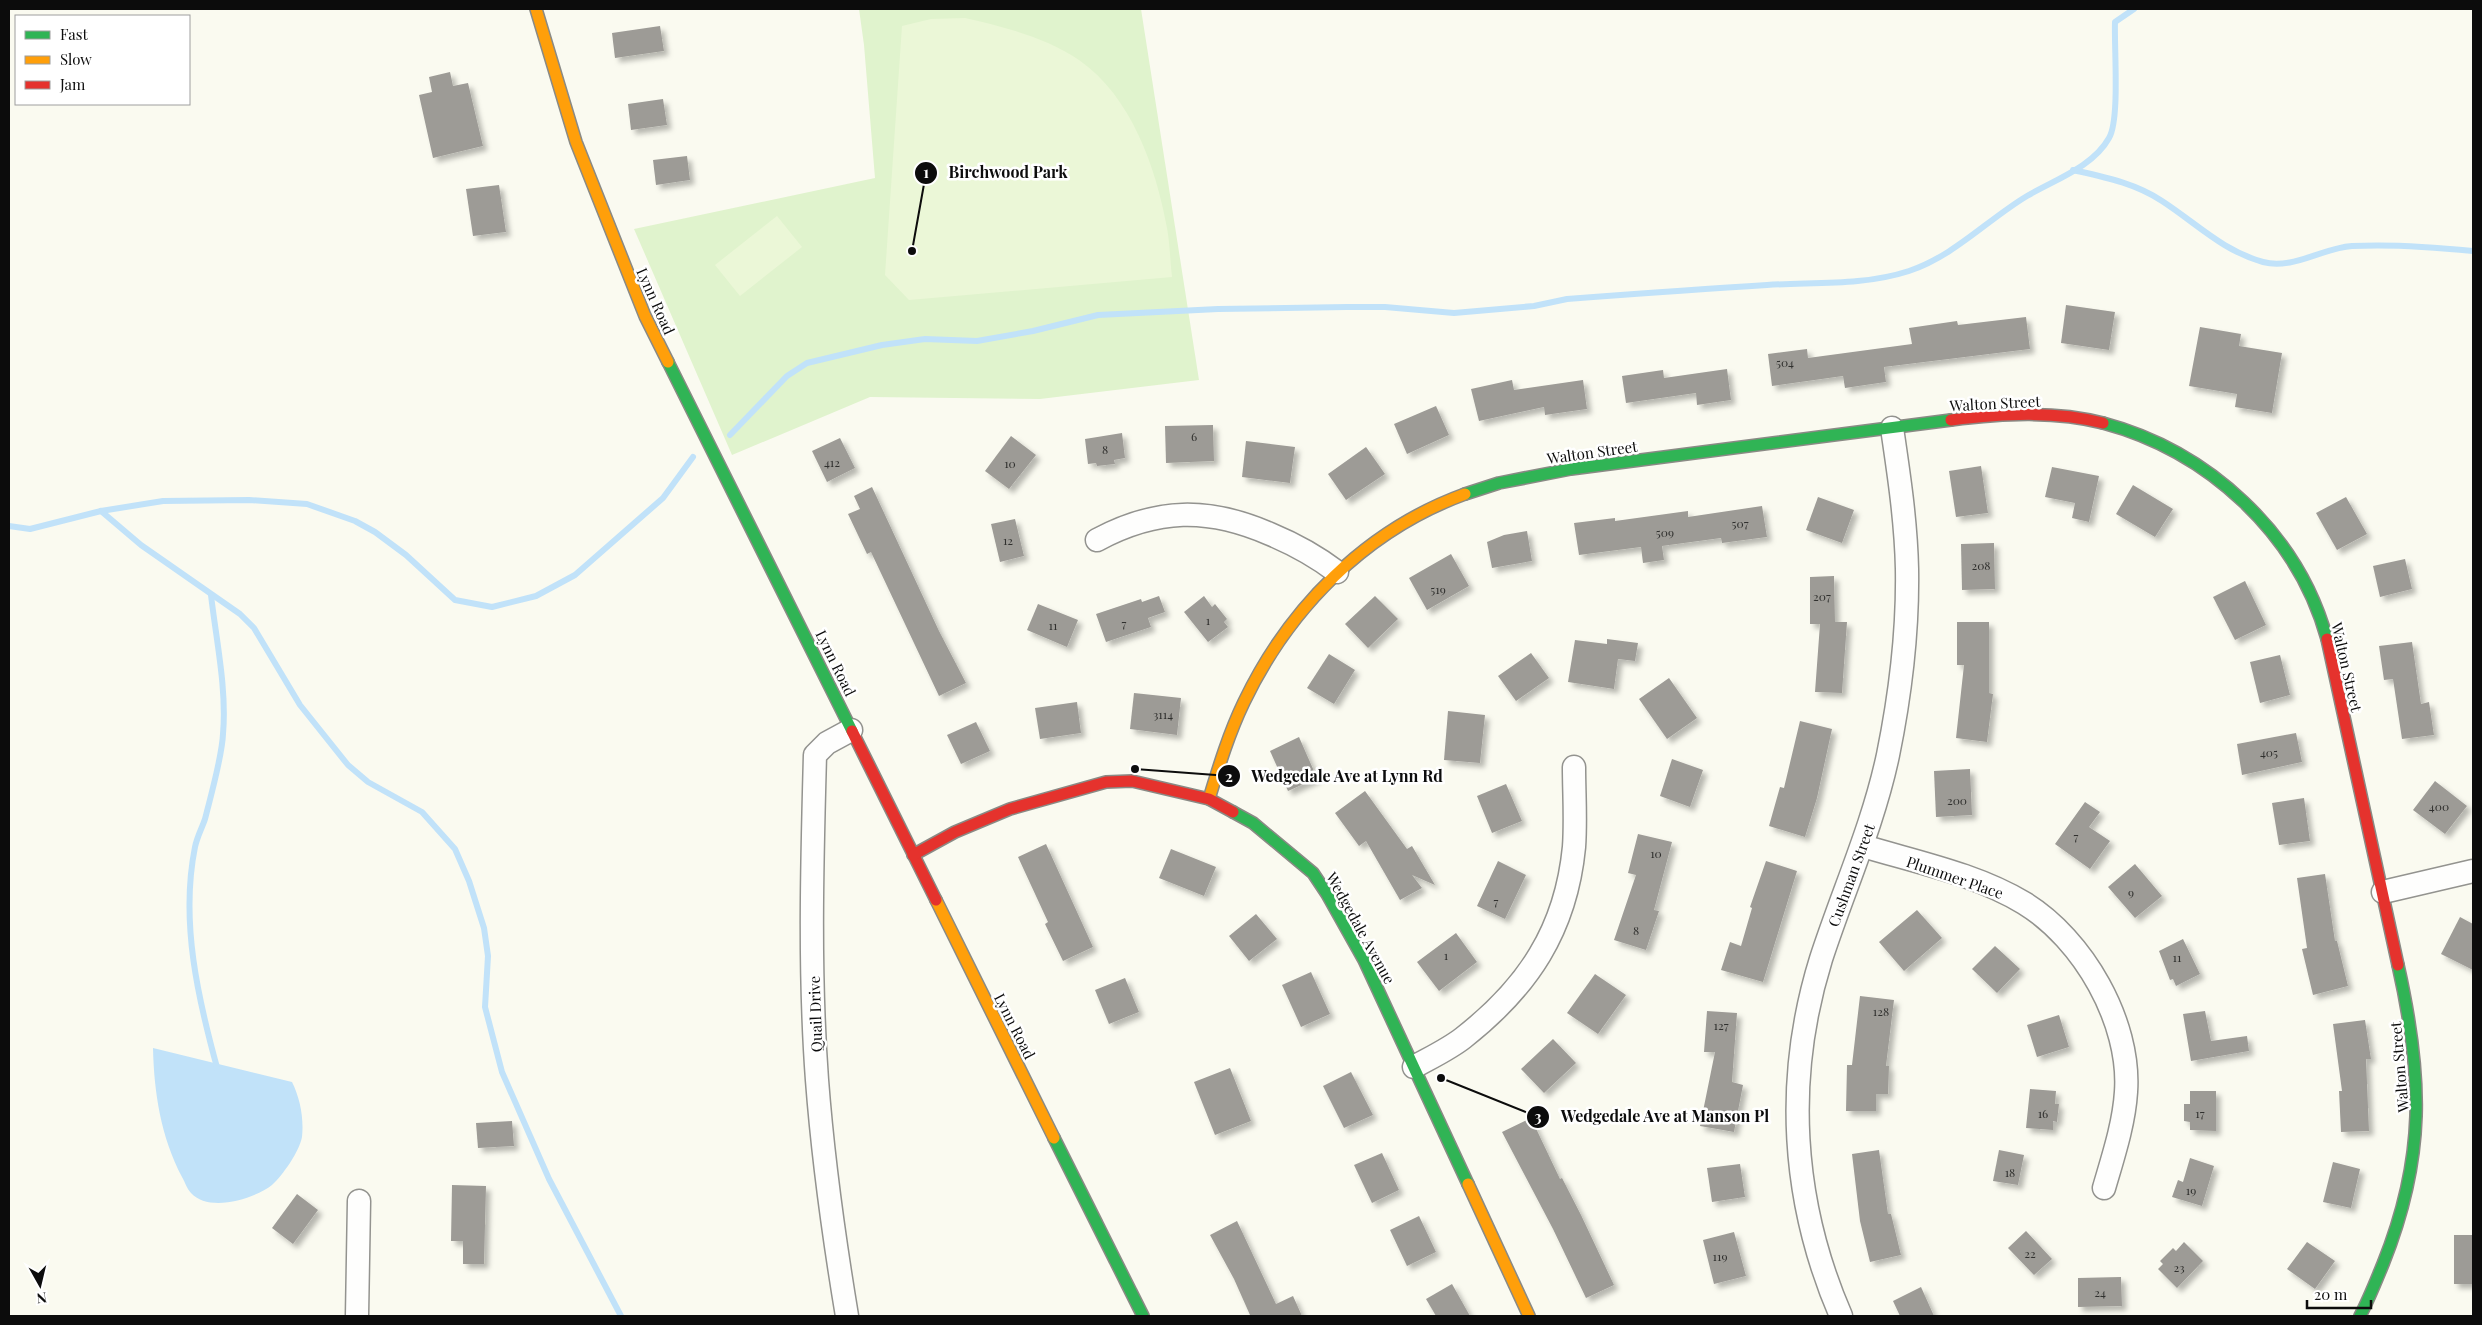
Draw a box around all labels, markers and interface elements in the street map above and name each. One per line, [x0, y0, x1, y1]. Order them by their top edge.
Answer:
legend [15, 15, 190, 105]
text: Fast [60, 24, 89, 44]
text: Slow [60, 49, 92, 69]
text: Jam [59, 74, 86, 94]
callout: Birchwood Park [914, 157, 1078, 188]
text: Birchwood Park [949, 161, 1068, 182]
text: 1 [923, 162, 929, 182]
street label: Lynn Road [632, 264, 680, 338]
house number: 504 [1776, 354, 1794, 370]
street label: Walton Street [1948, 391, 2042, 415]
house number: 6 [1191, 428, 1197, 444]
street label: Walton Street [1545, 436, 1639, 468]
house number: 8 [1102, 441, 1108, 457]
house number: 412 [824, 454, 840, 470]
house number: 10 [1004, 455, 1016, 471]
house number: 507 [1731, 515, 1749, 531]
house number: 509 [1656, 524, 1674, 540]
house number: 12 [1003, 532, 1013, 548]
house number: 208 [1971, 557, 1991, 573]
house number: 519 [1430, 581, 1446, 597]
house number: 207 [1813, 588, 1831, 604]
house number: 1 [1206, 612, 1211, 628]
house number: 7 [1122, 615, 1127, 631]
house number: 11 [1049, 617, 1058, 633]
street label: Walton Street [2327, 619, 2367, 714]
street label: Lynn Road [811, 627, 861, 700]
house number: 3114 [1153, 706, 1173, 722]
house number: 405 [2260, 744, 2278, 760]
callout: Wedgedale Ave at Lynn Rd [1216, 761, 1454, 792]
text: Wedgedale Ave at Lynn Rd [1250, 765, 1443, 786]
text: 2 [1225, 766, 1233, 786]
house number: 200 [1947, 792, 1967, 808]
house number: 400 [2429, 798, 2449, 814]
street label: Cushman Street [1823, 820, 1879, 929]
house number: 7 [2074, 828, 2079, 844]
house number: 10 [1650, 845, 1662, 861]
street label: Plummer Place [1904, 851, 2006, 903]
street label: Wedgedale Avenue [1322, 868, 1400, 987]
house number: 9 [2128, 884, 2134, 900]
house number: 7 [1494, 893, 1499, 909]
house number: 8 [1633, 922, 1639, 938]
house number: 1 [1444, 947, 1449, 963]
house number: 11 [2173, 949, 2182, 965]
street label: Quail Drive [804, 975, 826, 1053]
street label: Lynn Road [990, 990, 1040, 1063]
house number: 128 [1873, 1003, 1889, 1019]
house number: 127 [1713, 1017, 1729, 1033]
street label: Walton Street [2385, 1020, 2413, 1114]
callout: Wedgedale Ave at Manson Pl [1526, 1101, 1780, 1132]
text: Wedgedale Ave at Manson Pl [1560, 1105, 1769, 1126]
house number: 16 [2038, 1105, 2048, 1121]
house number: 17 [2195, 1105, 2205, 1121]
text: 3 [1534, 1106, 1542, 1126]
house number: 18 [2005, 1164, 2015, 1180]
house number: 19 [2186, 1182, 2196, 1198]
house number: 22 [2024, 1245, 2036, 1261]
house number: 119 [1713, 1248, 1728, 1264]
house number: 23 [2173, 1259, 2185, 1275]
north arrow [15, 1260, 65, 1310]
scale bar [2307, 1278, 2371, 1310]
house number: 24 [2094, 1284, 2106, 1300]
text: 20 m [2314, 1284, 2348, 1304]
text: N [36, 1288, 48, 1308]

